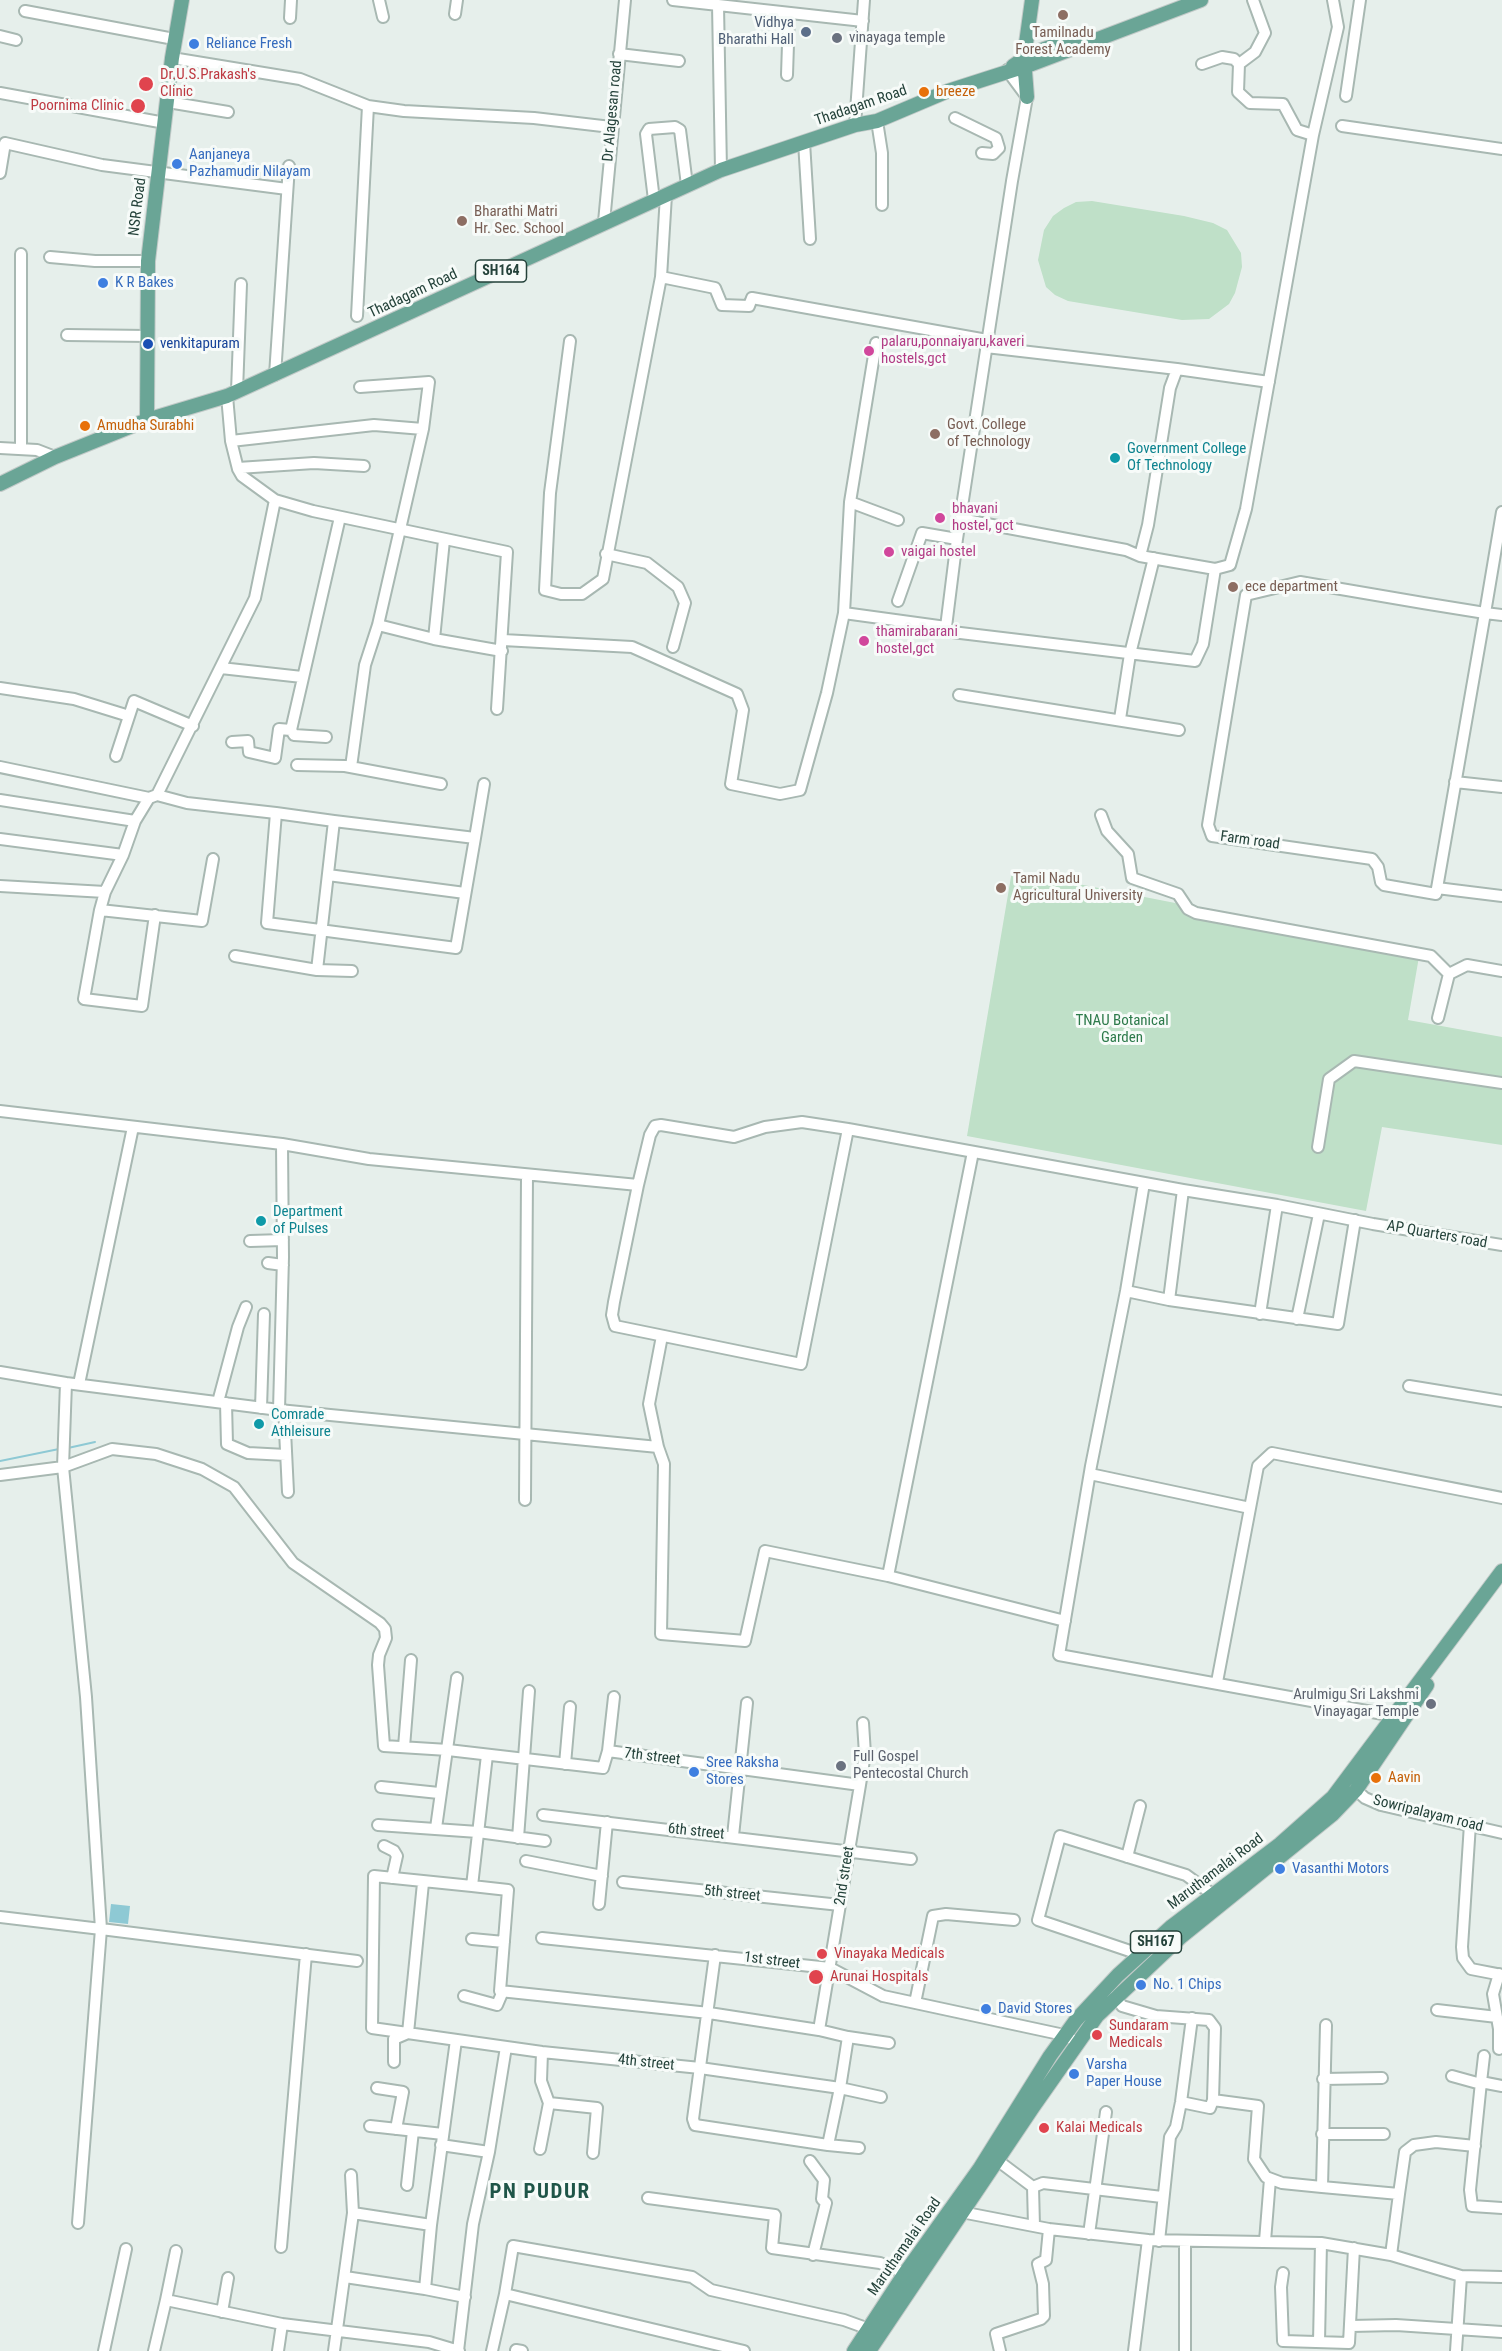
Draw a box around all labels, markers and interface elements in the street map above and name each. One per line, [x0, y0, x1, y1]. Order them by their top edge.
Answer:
marker: Tamilnadu Forest Academy [1056, 8, 1070, 22]
place label: Vidhya Bharathi Hall [718, 14, 794, 49]
place label: Tamilnadu Forest Academy [1015, 24, 1111, 59]
marker: Vidhya Bharathi Hall [799, 25, 813, 39]
place label: vinayaga temple [849, 29, 945, 47]
marker: vinayaga temple [830, 31, 844, 45]
place label: Reliance Fresh [206, 35, 292, 53]
marker: Reliance Fresh [187, 37, 201, 51]
street label: Dr Alagesan road [600, 60, 626, 162]
place label: Dr.U.S.Prakash's Clinic [160, 66, 256, 101]
marker: Dr.U.S.Prakash's Clinic [137, 75, 155, 93]
street label: Thadagam Road [813, 82, 909, 130]
place label: breeze [936, 83, 975, 101]
marker: breeze [917, 85, 931, 99]
place label: Poornima Clinic [30, 97, 124, 115]
marker: Poornima Clinic [129, 97, 147, 115]
place label: Aanjaneya Pazhamudir Nilayam [189, 146, 311, 181]
marker: Aanjaneya Pazhamudir Nilayam [170, 157, 184, 171]
street label: NSR Road [125, 177, 151, 237]
place label: Bharathi Matri Hr. Sec. School [474, 203, 564, 238]
marker: Bharathi Matri Hr. Sec. School [455, 214, 469, 228]
road number: SH164 [476, 260, 526, 282]
street label: Thadagam Road [366, 265, 460, 323]
place label: K R Bakes [115, 274, 174, 292]
marker: K R Bakes [96, 276, 110, 290]
place label: palaru,ponnaiyaru,kaveri hostels,gct [881, 333, 1024, 368]
place label: venkitapuram [160, 335, 240, 353]
marker: venkitapuram [141, 337, 155, 351]
marker: palaru,ponnaiyaru,kaveri hostels,gct [862, 344, 876, 358]
place label: Govt. College of Technology [947, 416, 1030, 451]
place label: Amudha Surabhi [97, 417, 194, 435]
marker: Amudha Surabhi [78, 419, 92, 433]
marker: Govt. College of Technology [928, 427, 942, 441]
place label: Government College Of Technology [1127, 440, 1246, 475]
marker: Government College Of Technology [1108, 451, 1122, 465]
place label: bhavani hostel, gct [952, 500, 1014, 535]
marker: bhavani hostel, gct [933, 511, 947, 525]
place label: vaigai hostel [901, 543, 976, 561]
marker: vaigai hostel [882, 545, 896, 559]
place label: ece department [1245, 578, 1338, 596]
marker: ece department [1226, 580, 1240, 594]
place label: thamirabarani hostel,gct [876, 623, 958, 658]
marker: thamirabarani hostel,gct [857, 634, 871, 648]
street label: Farm road [1219, 828, 1281, 854]
place label: Tamil Nadu Agricultural University [1013, 870, 1143, 905]
marker: Tamil Nadu Agricultural University [994, 881, 1008, 895]
park label: TNAU Botanical Garden [1075, 1012, 1169, 1047]
place label: Department of Pulses [273, 1203, 343, 1238]
marker: Department of Pulses [254, 1214, 268, 1228]
street label: AP Quarters road [1385, 1217, 1489, 1253]
place label: Comrade Athleisure [271, 1406, 331, 1441]
marker: Comrade Athleisure [252, 1417, 266, 1431]
place label: Arulmigu Sri Lakshmi Vinayagar Temple [1293, 1686, 1419, 1721]
marker: Arulmigu Sri Lakshmi Vinayagar Temple [1424, 1697, 1438, 1711]
street label: 7th street [623, 1745, 681, 1769]
place label: Full Gospel Pentecostal Church [853, 1748, 968, 1783]
place label: Sree Raksha Stores [706, 1754, 779, 1789]
marker: Full Gospel Pentecostal Church [834, 1759, 848, 1773]
marker: Sree Raksha Stores [687, 1765, 701, 1779]
place label: Aavin [1388, 1769, 1421, 1787]
marker: Aavin [1369, 1771, 1383, 1785]
street label: Sowripalayam road [1371, 1792, 1485, 1836]
street label: 6th street [667, 1820, 725, 1844]
street label: Maruthamalai Road [1165, 1830, 1267, 1914]
street label: 2nd street [831, 1845, 859, 1907]
place label: Vasanthi Motors [1292, 1860, 1389, 1878]
marker: Vasanthi Motors [1273, 1862, 1287, 1876]
street label: 5th street [703, 1882, 761, 1906]
road number: SH167 [1130, 1931, 1182, 1953]
place label: Vinayaka Medicals [834, 1945, 945, 1963]
marker: Vinayaka Medicals [815, 1947, 829, 1961]
street label: 1st street [743, 1949, 801, 1973]
marker: Arunai Hospitals [807, 1968, 825, 1986]
place label: Arunai Hospitals [830, 1968, 928, 1986]
place label: No. 1 Chips [1153, 1976, 1221, 1994]
marker: No. 1 Chips [1134, 1978, 1148, 1992]
place label: David Stores [998, 2000, 1072, 2018]
marker: David Stores [979, 2002, 993, 2016]
place label: Sundaram Medicals [1109, 2017, 1169, 2052]
marker: Sundaram Medicals [1090, 2028, 1104, 2042]
street label: 4th street [617, 2051, 675, 2075]
place label: Varsha Paper House [1086, 2056, 1162, 2091]
marker: Varsha Paper House [1067, 2067, 1081, 2081]
place label: Kalai Medicals [1056, 2119, 1143, 2137]
marker: Kalai Medicals [1037, 2121, 1051, 2135]
district label: PN PUDUR [489, 2180, 591, 2206]
street label: Maruthamalai Road [865, 2195, 945, 2299]

